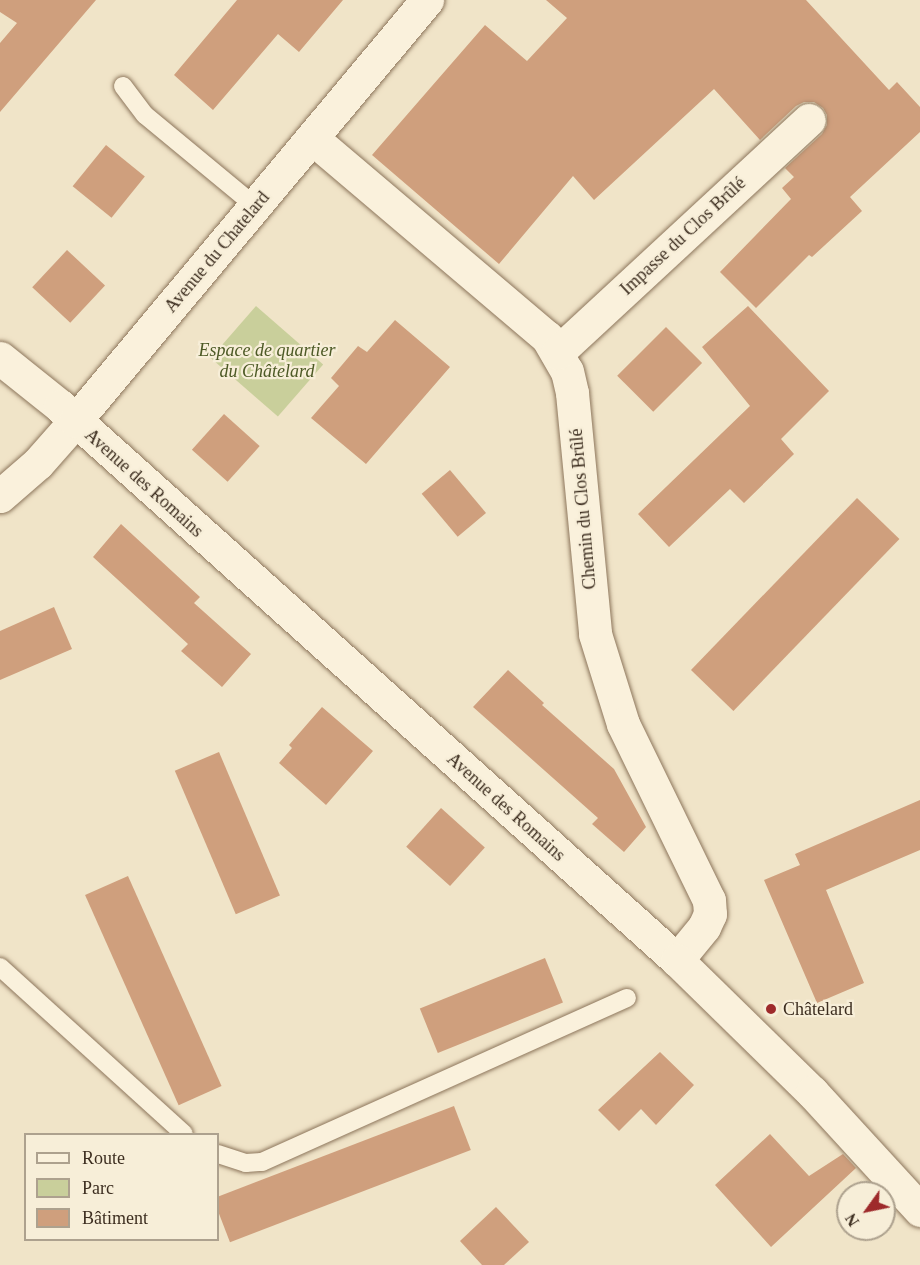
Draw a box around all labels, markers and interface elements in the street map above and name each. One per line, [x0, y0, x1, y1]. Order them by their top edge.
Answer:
street label: Impasse du Clos Brûlé [616, 172, 750, 300]
street label: Avenue du Chatelard [160, 187, 274, 317]
park label: Espace de quartier du Châtelard [199, 340, 335, 382]
street label: Avenue des Romains [80, 424, 208, 542]
street label: Chemin du Clos Brûlé [565, 428, 601, 590]
street label: Avenue des Romains [442, 748, 570, 866]
place label: Châtelard [783, 998, 853, 1020]
marker: Châtelard [764, 1002, 778, 1016]
legend [24, 1133, 219, 1241]
text: Route [82, 1148, 125, 1168]
text: Parc [82, 1178, 114, 1198]
north arrow [836, 1181, 896, 1241]
text: Bâtiment [82, 1208, 148, 1228]
text: N [842, 1211, 862, 1229]

